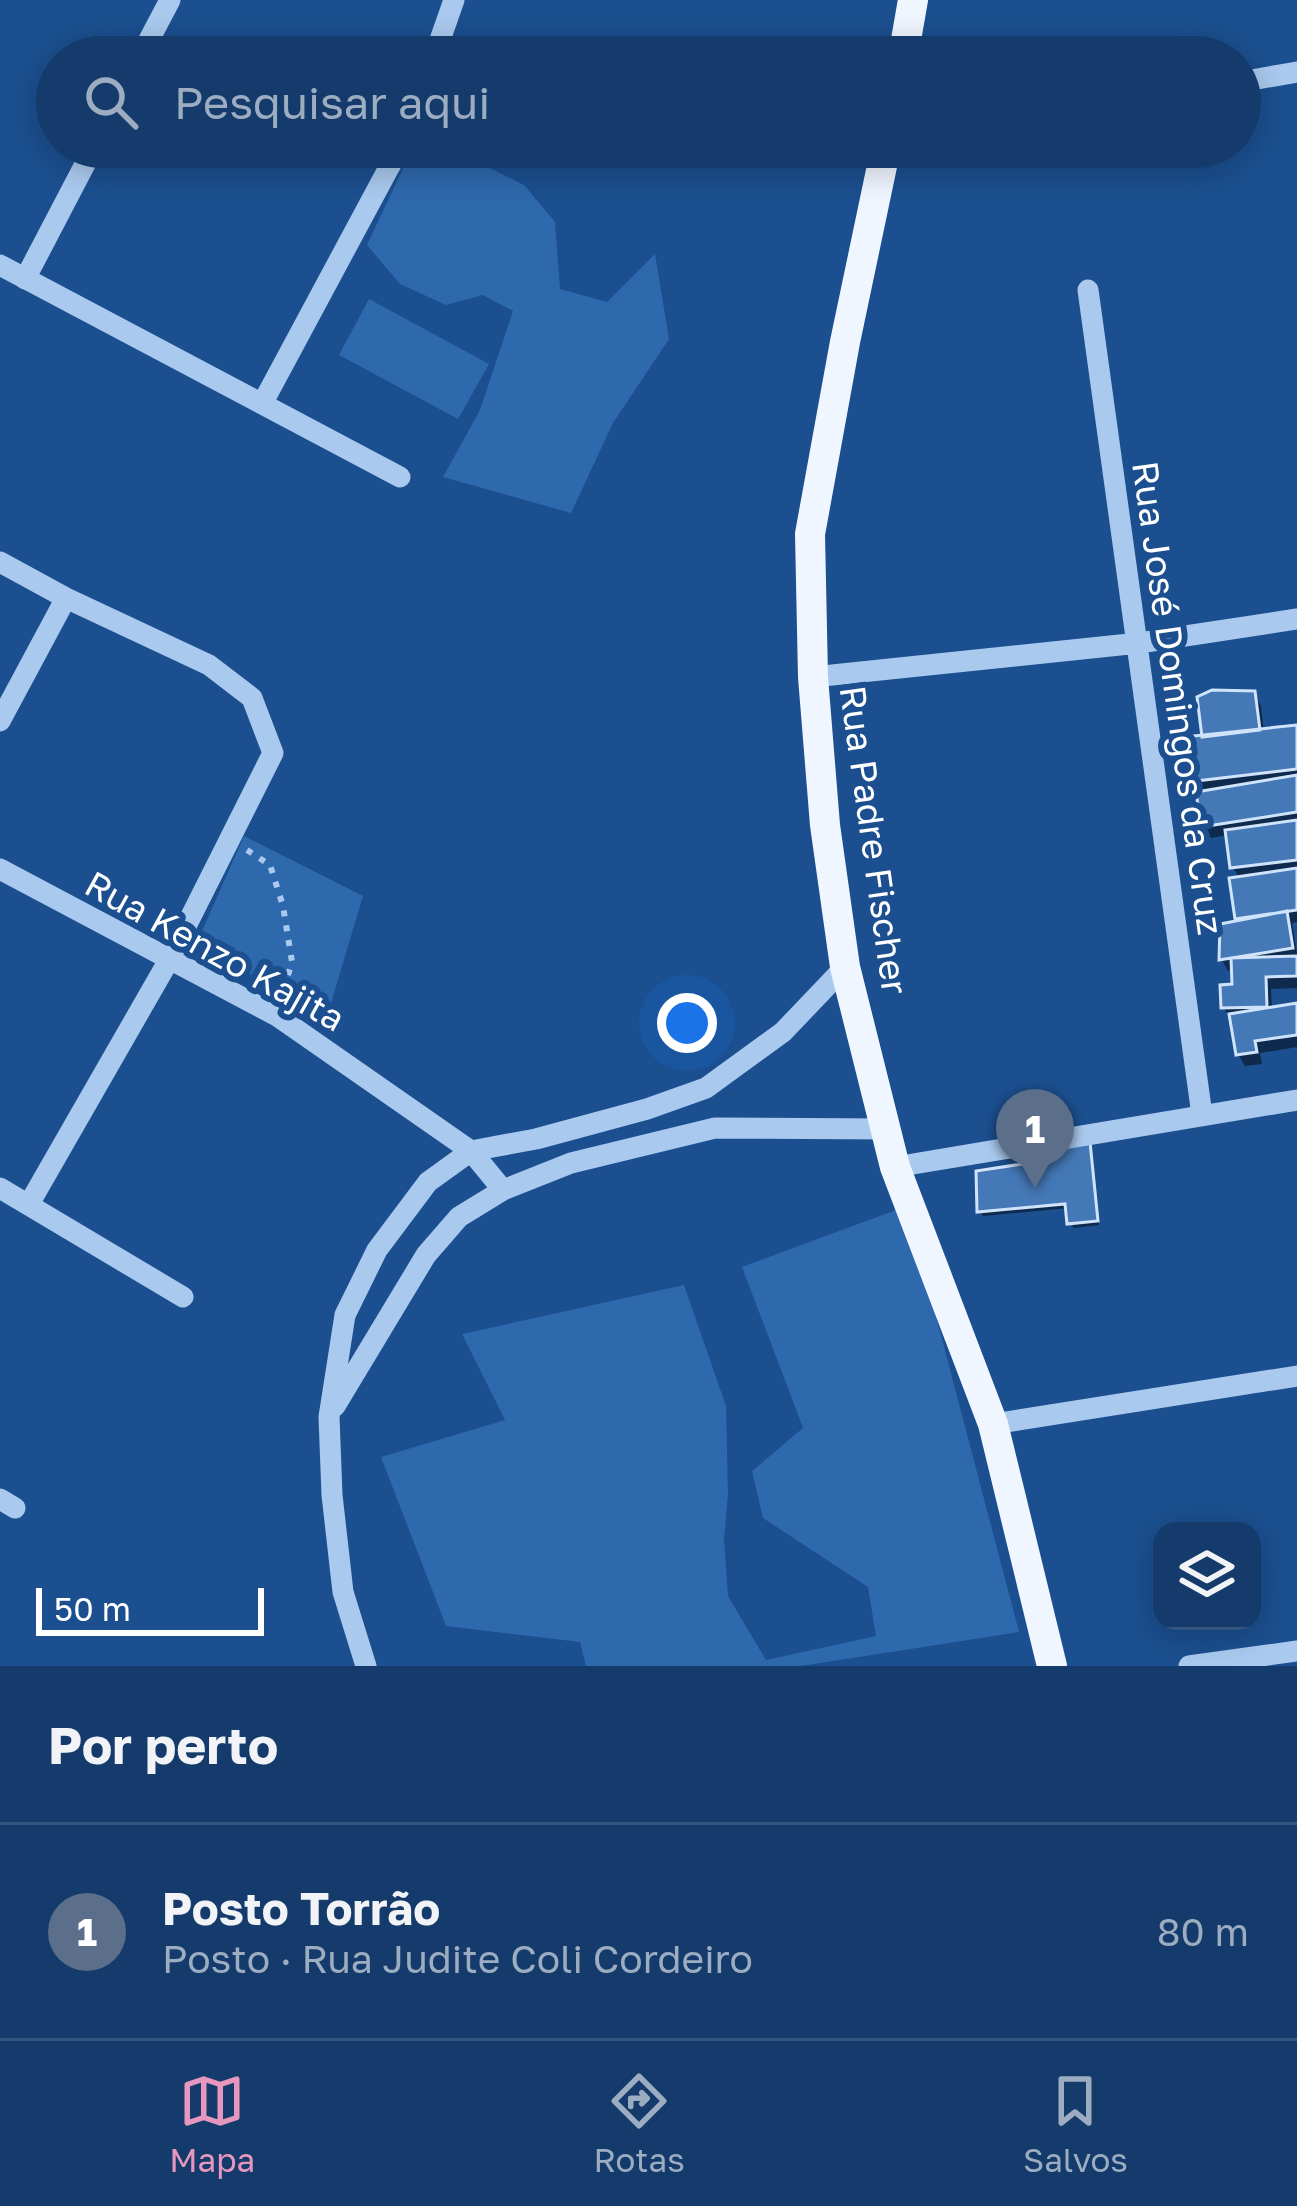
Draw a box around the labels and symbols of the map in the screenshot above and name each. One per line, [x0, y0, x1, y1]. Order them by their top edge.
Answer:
street label: Rua José Domingos da Cruz [1124, 458, 1233, 938]
street label: Rua Padre Fischer [832, 683, 917, 997]
street label: Rua Kenzo Kajita [78, 861, 352, 1040]
your location [657, 993, 717, 1053]
pin: 1 [996, 1089, 1074, 1188]
scale bar [36, 1582, 264, 1635]

